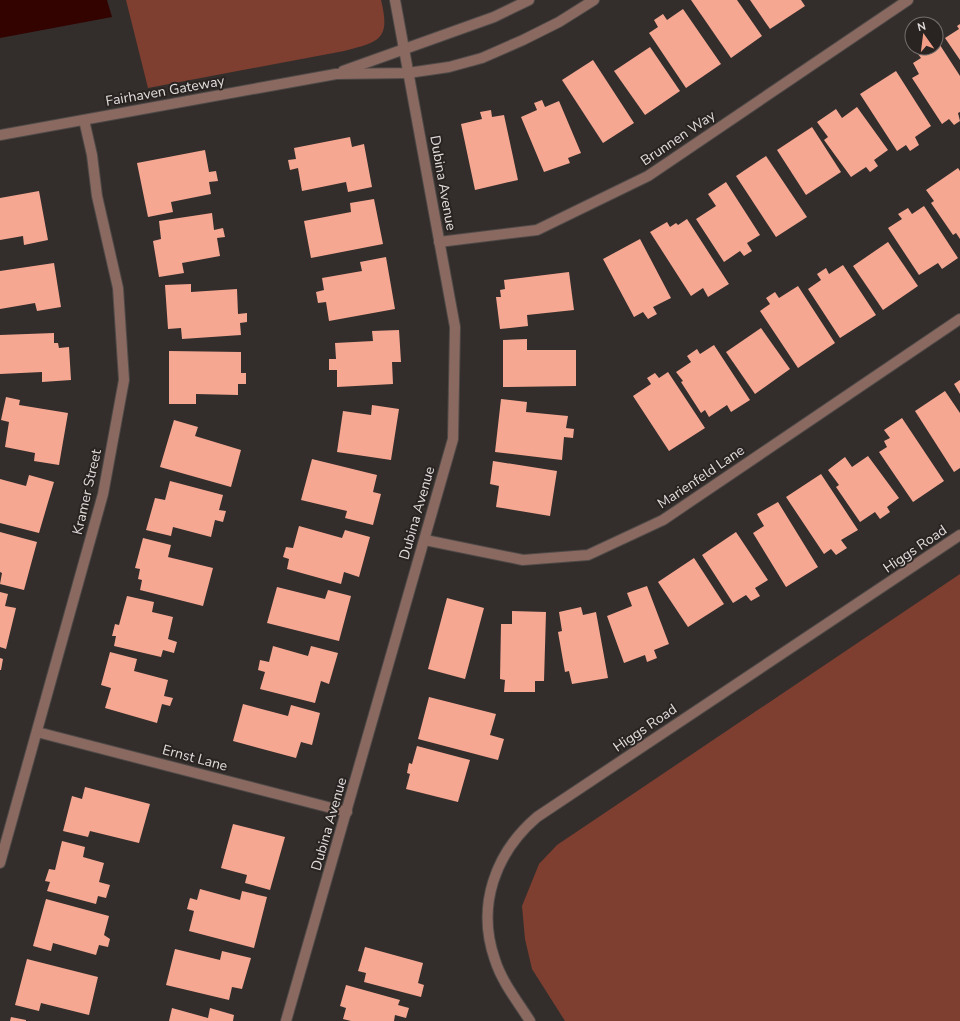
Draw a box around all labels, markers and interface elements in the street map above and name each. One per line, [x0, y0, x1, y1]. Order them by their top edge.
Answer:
north arrow [904, 16, 944, 56]
text: N [916, 19, 928, 35]
street label: Fairhaven Gateway [104, 71, 227, 111]
street label: Brunnen Way [637, 106, 720, 170]
street label: Dubina Avenue [425, 134, 461, 232]
street label: Marienfeld Lane [654, 441, 748, 513]
street label: Kramer Street [68, 447, 106, 537]
street label: Dubina Avenue [395, 464, 439, 562]
street label: Higgs Road [879, 521, 951, 577]
street label: Higgs Road [609, 700, 681, 756]
street label: Ernst Lane [160, 740, 230, 776]
street label: Dubina Avenue [307, 775, 351, 873]

